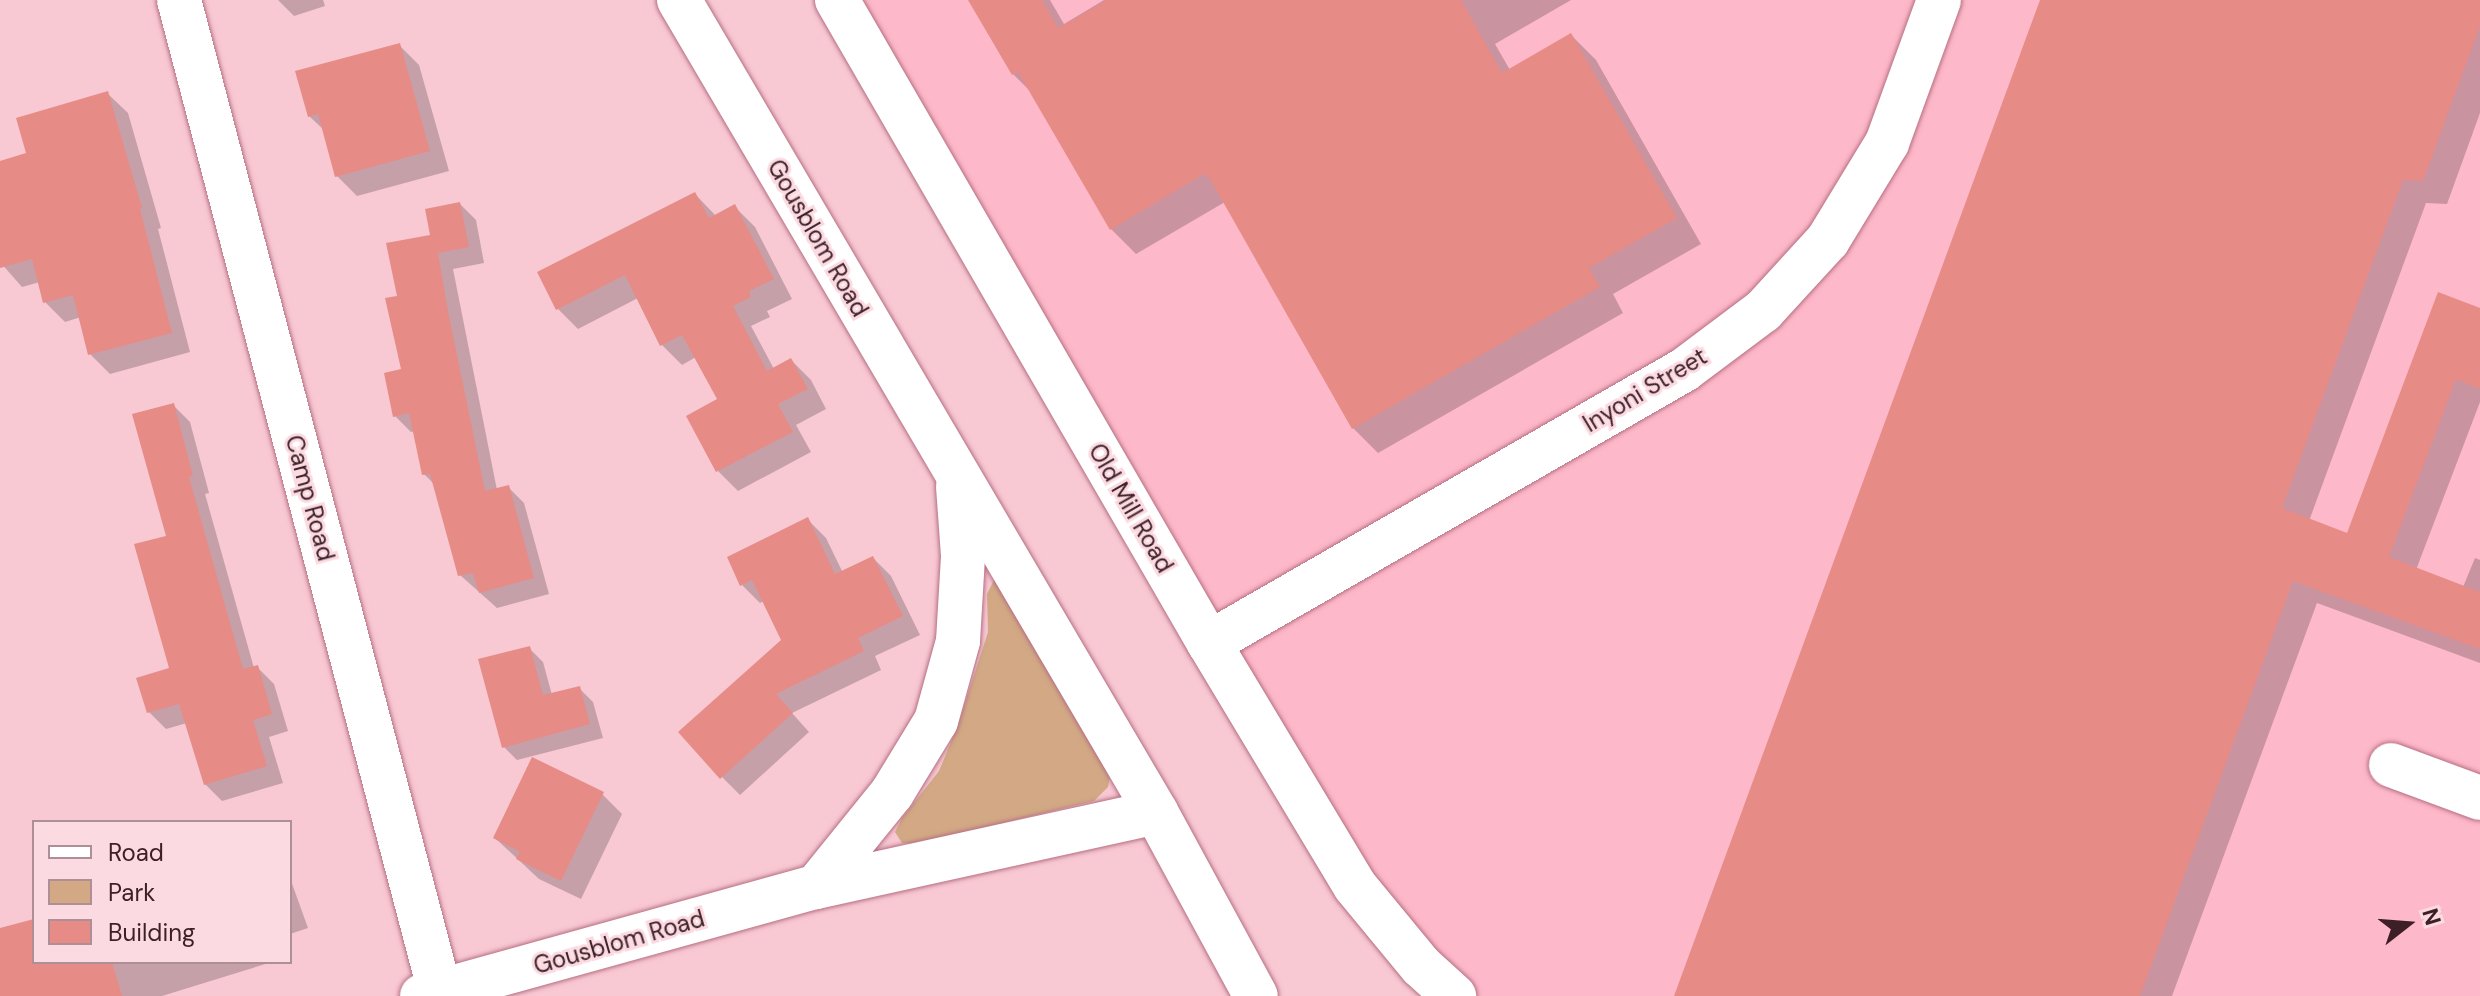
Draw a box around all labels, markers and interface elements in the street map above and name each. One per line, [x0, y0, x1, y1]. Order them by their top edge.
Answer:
street label: Gousblom Road [761, 154, 875, 322]
street label: Inyoni Street [1578, 342, 1712, 438]
street label: Camp Road [279, 432, 341, 564]
street label: Old Mill Road [1082, 438, 1180, 578]
legend [32, 820, 292, 964]
text: Road [108, 837, 164, 868]
text: Park [108, 877, 155, 908]
north arrow [2368, 884, 2448, 964]
street label: Gousblom Road [530, 904, 708, 980]
text: N [2415, 905, 2448, 929]
text: Building [108, 917, 195, 948]

